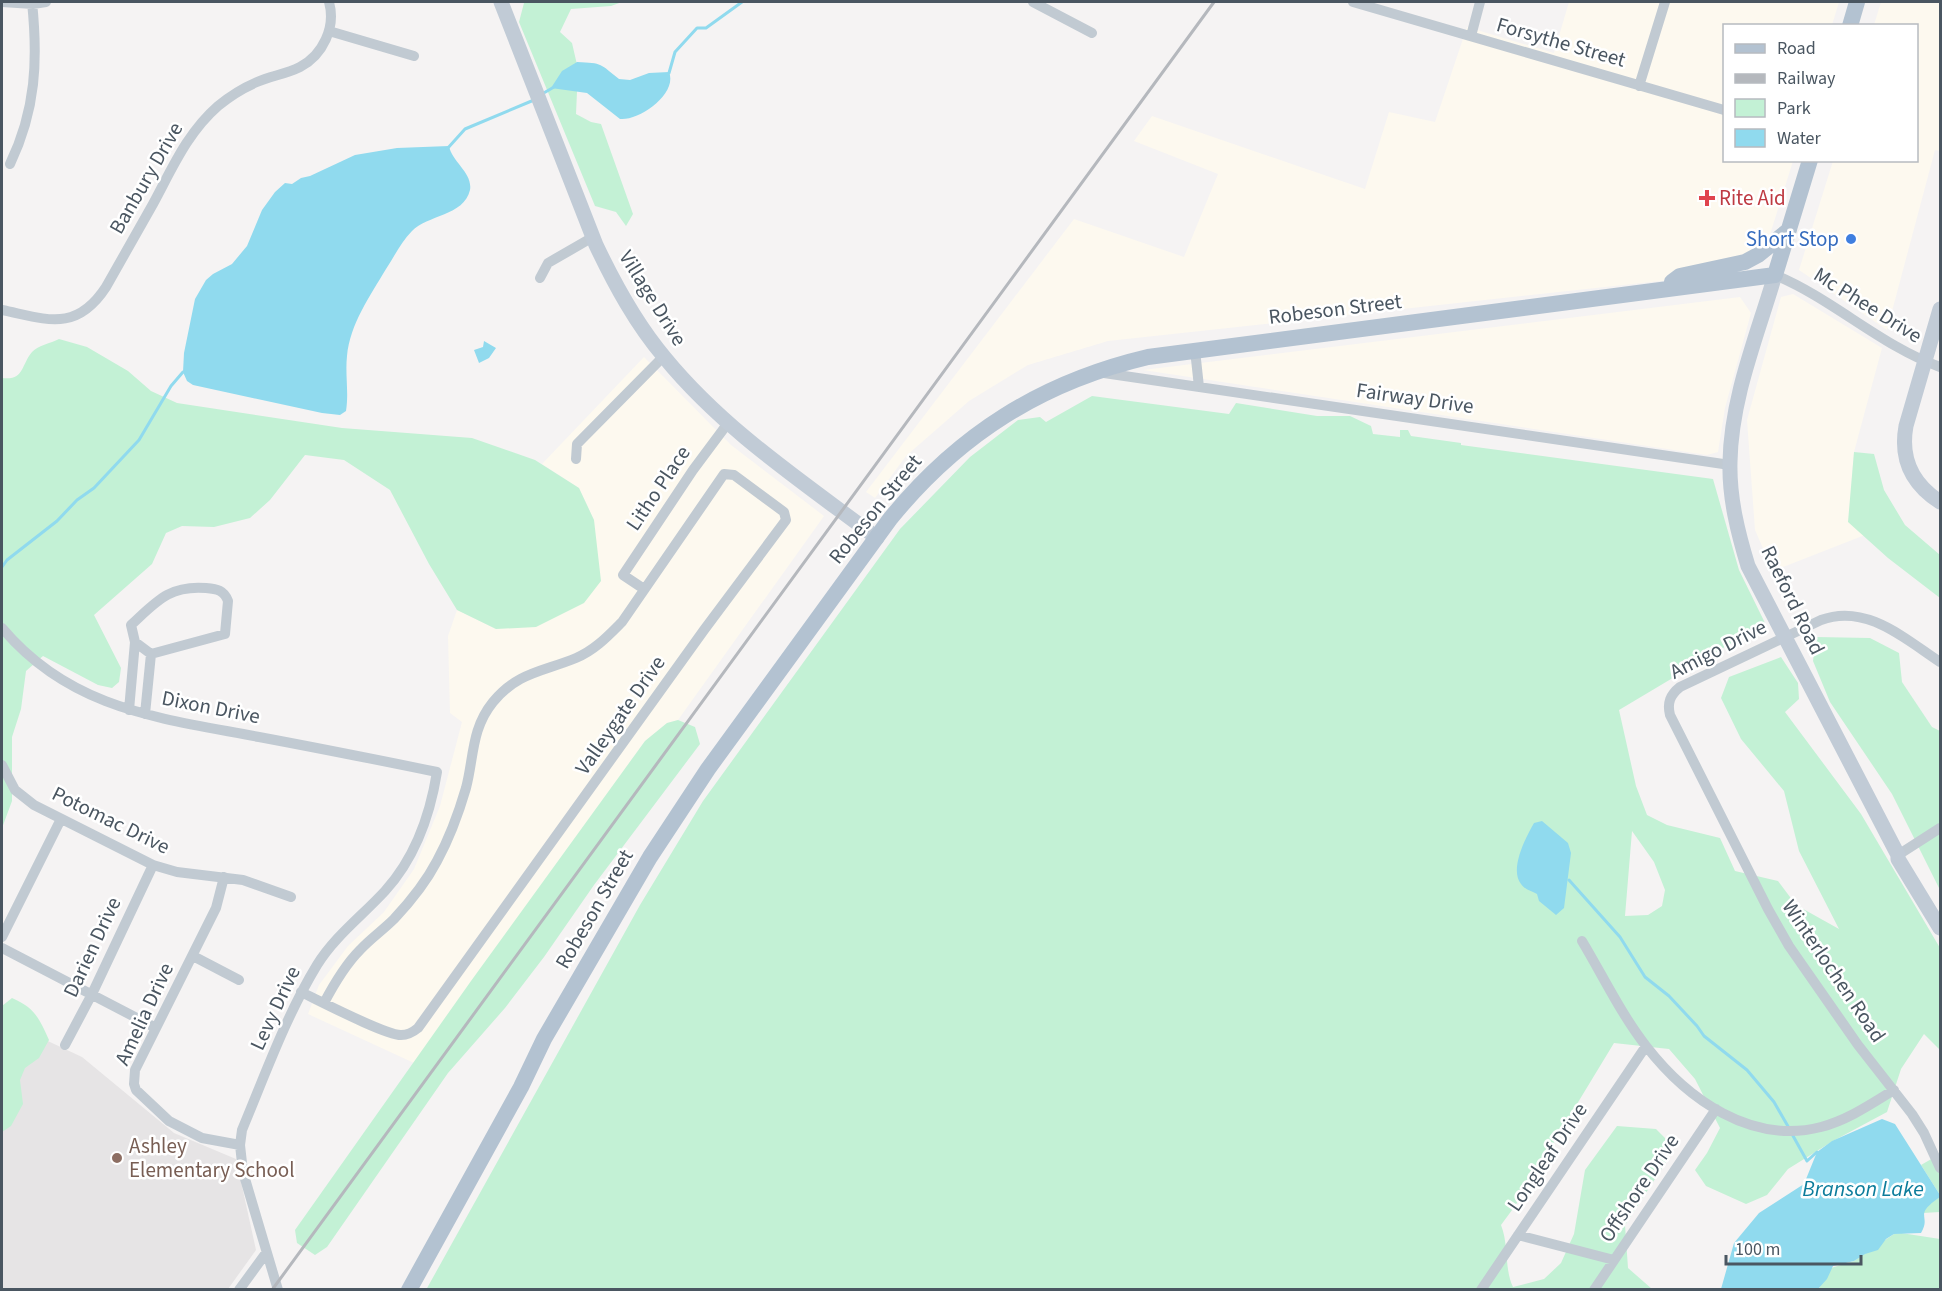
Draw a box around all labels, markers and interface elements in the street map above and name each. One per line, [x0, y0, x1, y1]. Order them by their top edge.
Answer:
street label: Forsythe Street [1493, 9, 1629, 75]
legend [1723, 24, 1918, 162]
text: Road [1777, 36, 1816, 61]
text: Railway [1777, 66, 1836, 91]
text: Park [1777, 96, 1811, 121]
street label: Banbury Drive [102, 116, 190, 240]
text: Water [1777, 126, 1821, 151]
place label: Rite Aid [1719, 183, 1786, 213]
marker: Rite Aid [1700, 191, 1714, 205]
place label: Short Stop [1746, 224, 1839, 254]
marker: Short Stop [1844, 232, 1858, 246]
street label: Village Drive [612, 244, 694, 352]
street label: Mc Phee Drive [1808, 260, 1928, 350]
street label: Robeson Street [1267, 286, 1403, 332]
street label: Fairway Drive [1354, 375, 1476, 421]
street label: Litho Place [618, 439, 698, 537]
street label: Robeson Street [821, 448, 929, 570]
street label: Raeford Road [1754, 540, 1832, 660]
street label: Amigo Drive [1664, 612, 1772, 686]
street label: Valleygate Drive [568, 649, 672, 781]
street label: Dixon Drive [159, 683, 263, 731]
street label: Potomac Drive [47, 778, 175, 862]
street label: Robeson Street [548, 844, 640, 974]
street label: Darien Drive [56, 892, 128, 1002]
street label: Winterlochen Road [1775, 894, 1893, 1048]
street label: Amelia Drive [107, 958, 181, 1070]
street label: Levy Drive [242, 961, 308, 1055]
street label: Longleaf Drive [1500, 1097, 1594, 1217]
street label: Offshore Drive [1592, 1128, 1686, 1248]
place label: Ashley Elementary School [129, 1131, 295, 1185]
marker: Ashley Elementary School [110, 1151, 124, 1165]
water label: Branson Lake [1802, 1173, 1924, 1205]
scale bar [1726, 1228, 1861, 1266]
text: 100 m [1735, 1237, 1780, 1262]

